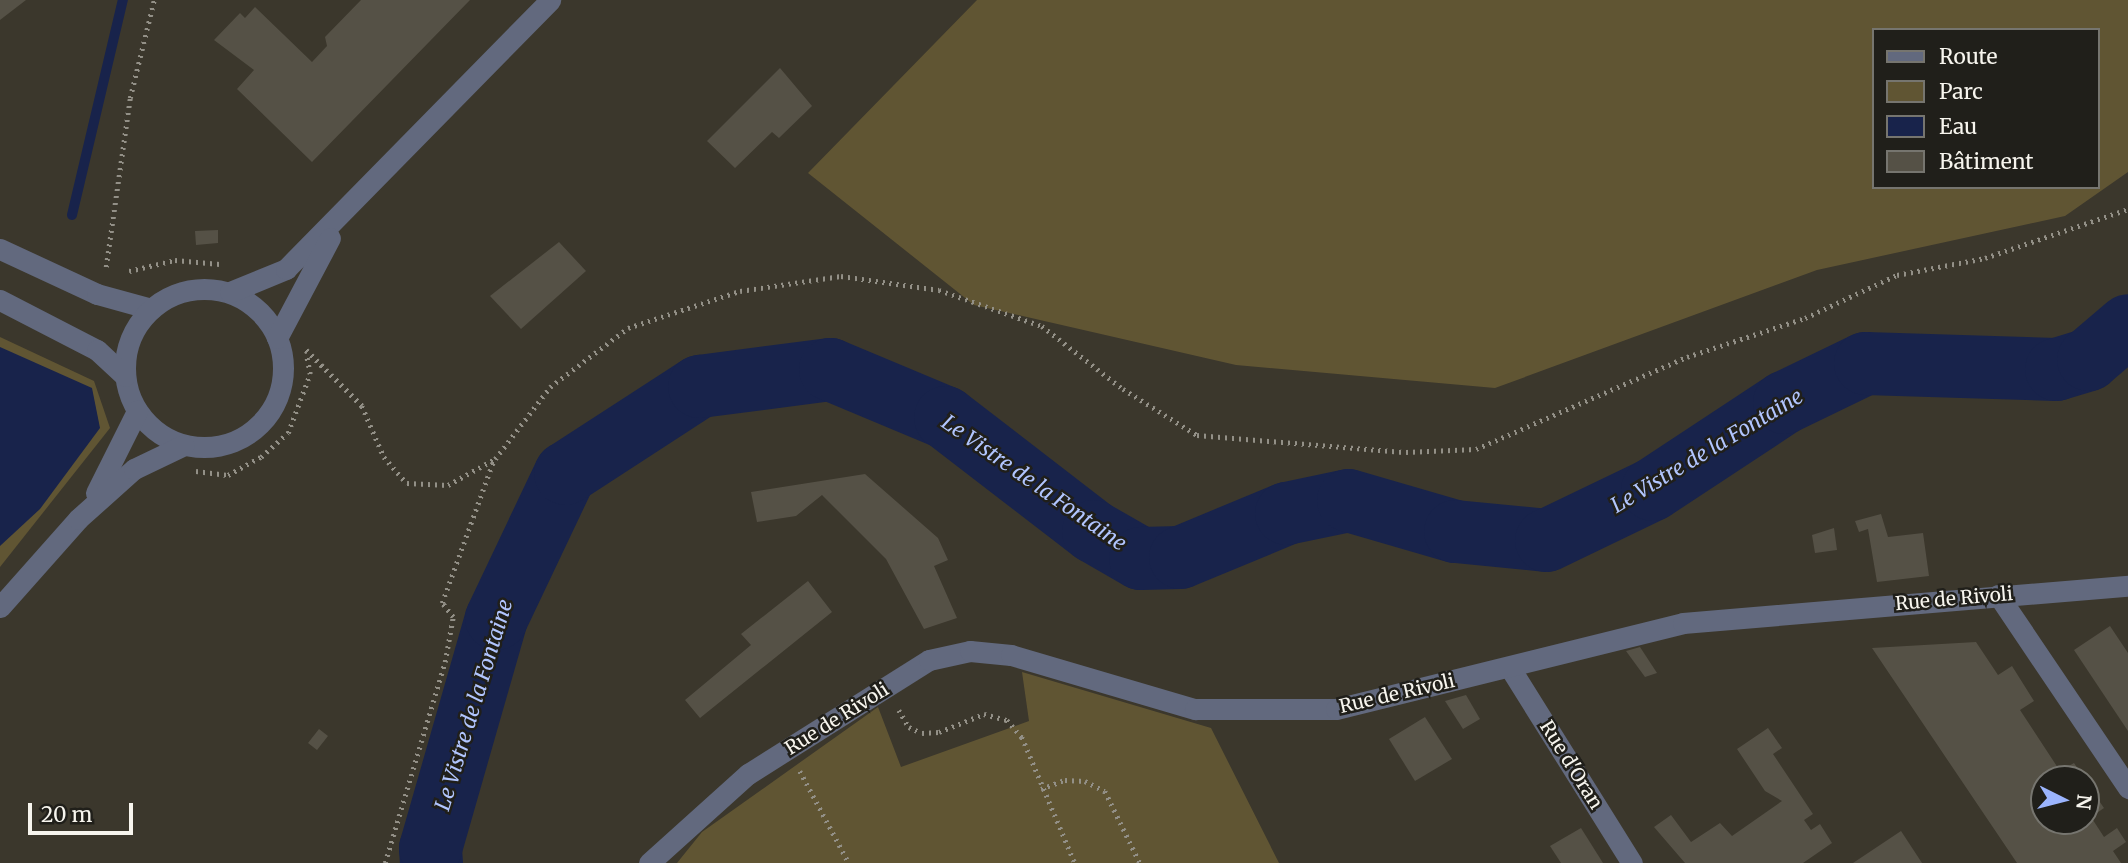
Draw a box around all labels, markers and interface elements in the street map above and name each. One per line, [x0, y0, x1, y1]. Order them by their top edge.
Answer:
legend [1872, 28, 2100, 189]
text: Route [1939, 43, 1997, 70]
text: Parc [1939, 78, 1983, 105]
text: Eau [1939, 113, 1977, 140]
text: Bâtiment [1939, 148, 2033, 175]
water label: Le Vistre de la Fontaine [1606, 384, 1808, 518]
water label: Le Vistre de la Fontaine [937, 410, 1131, 556]
street label: Rue de Rivoli [1894, 583, 2014, 615]
water label: Le Vistre de la Fontaine [430, 596, 518, 814]
street label: Rue de Rivoli [1337, 670, 1457, 718]
street label: Rue de Rivoli [781, 678, 893, 760]
street label: Rue d'Oran [1535, 717, 1607, 813]
north arrow [2030, 765, 2100, 835]
scale bar [32, 790, 136, 834]
text: N [2071, 793, 2097, 811]
text: 20 m [41, 801, 92, 828]

